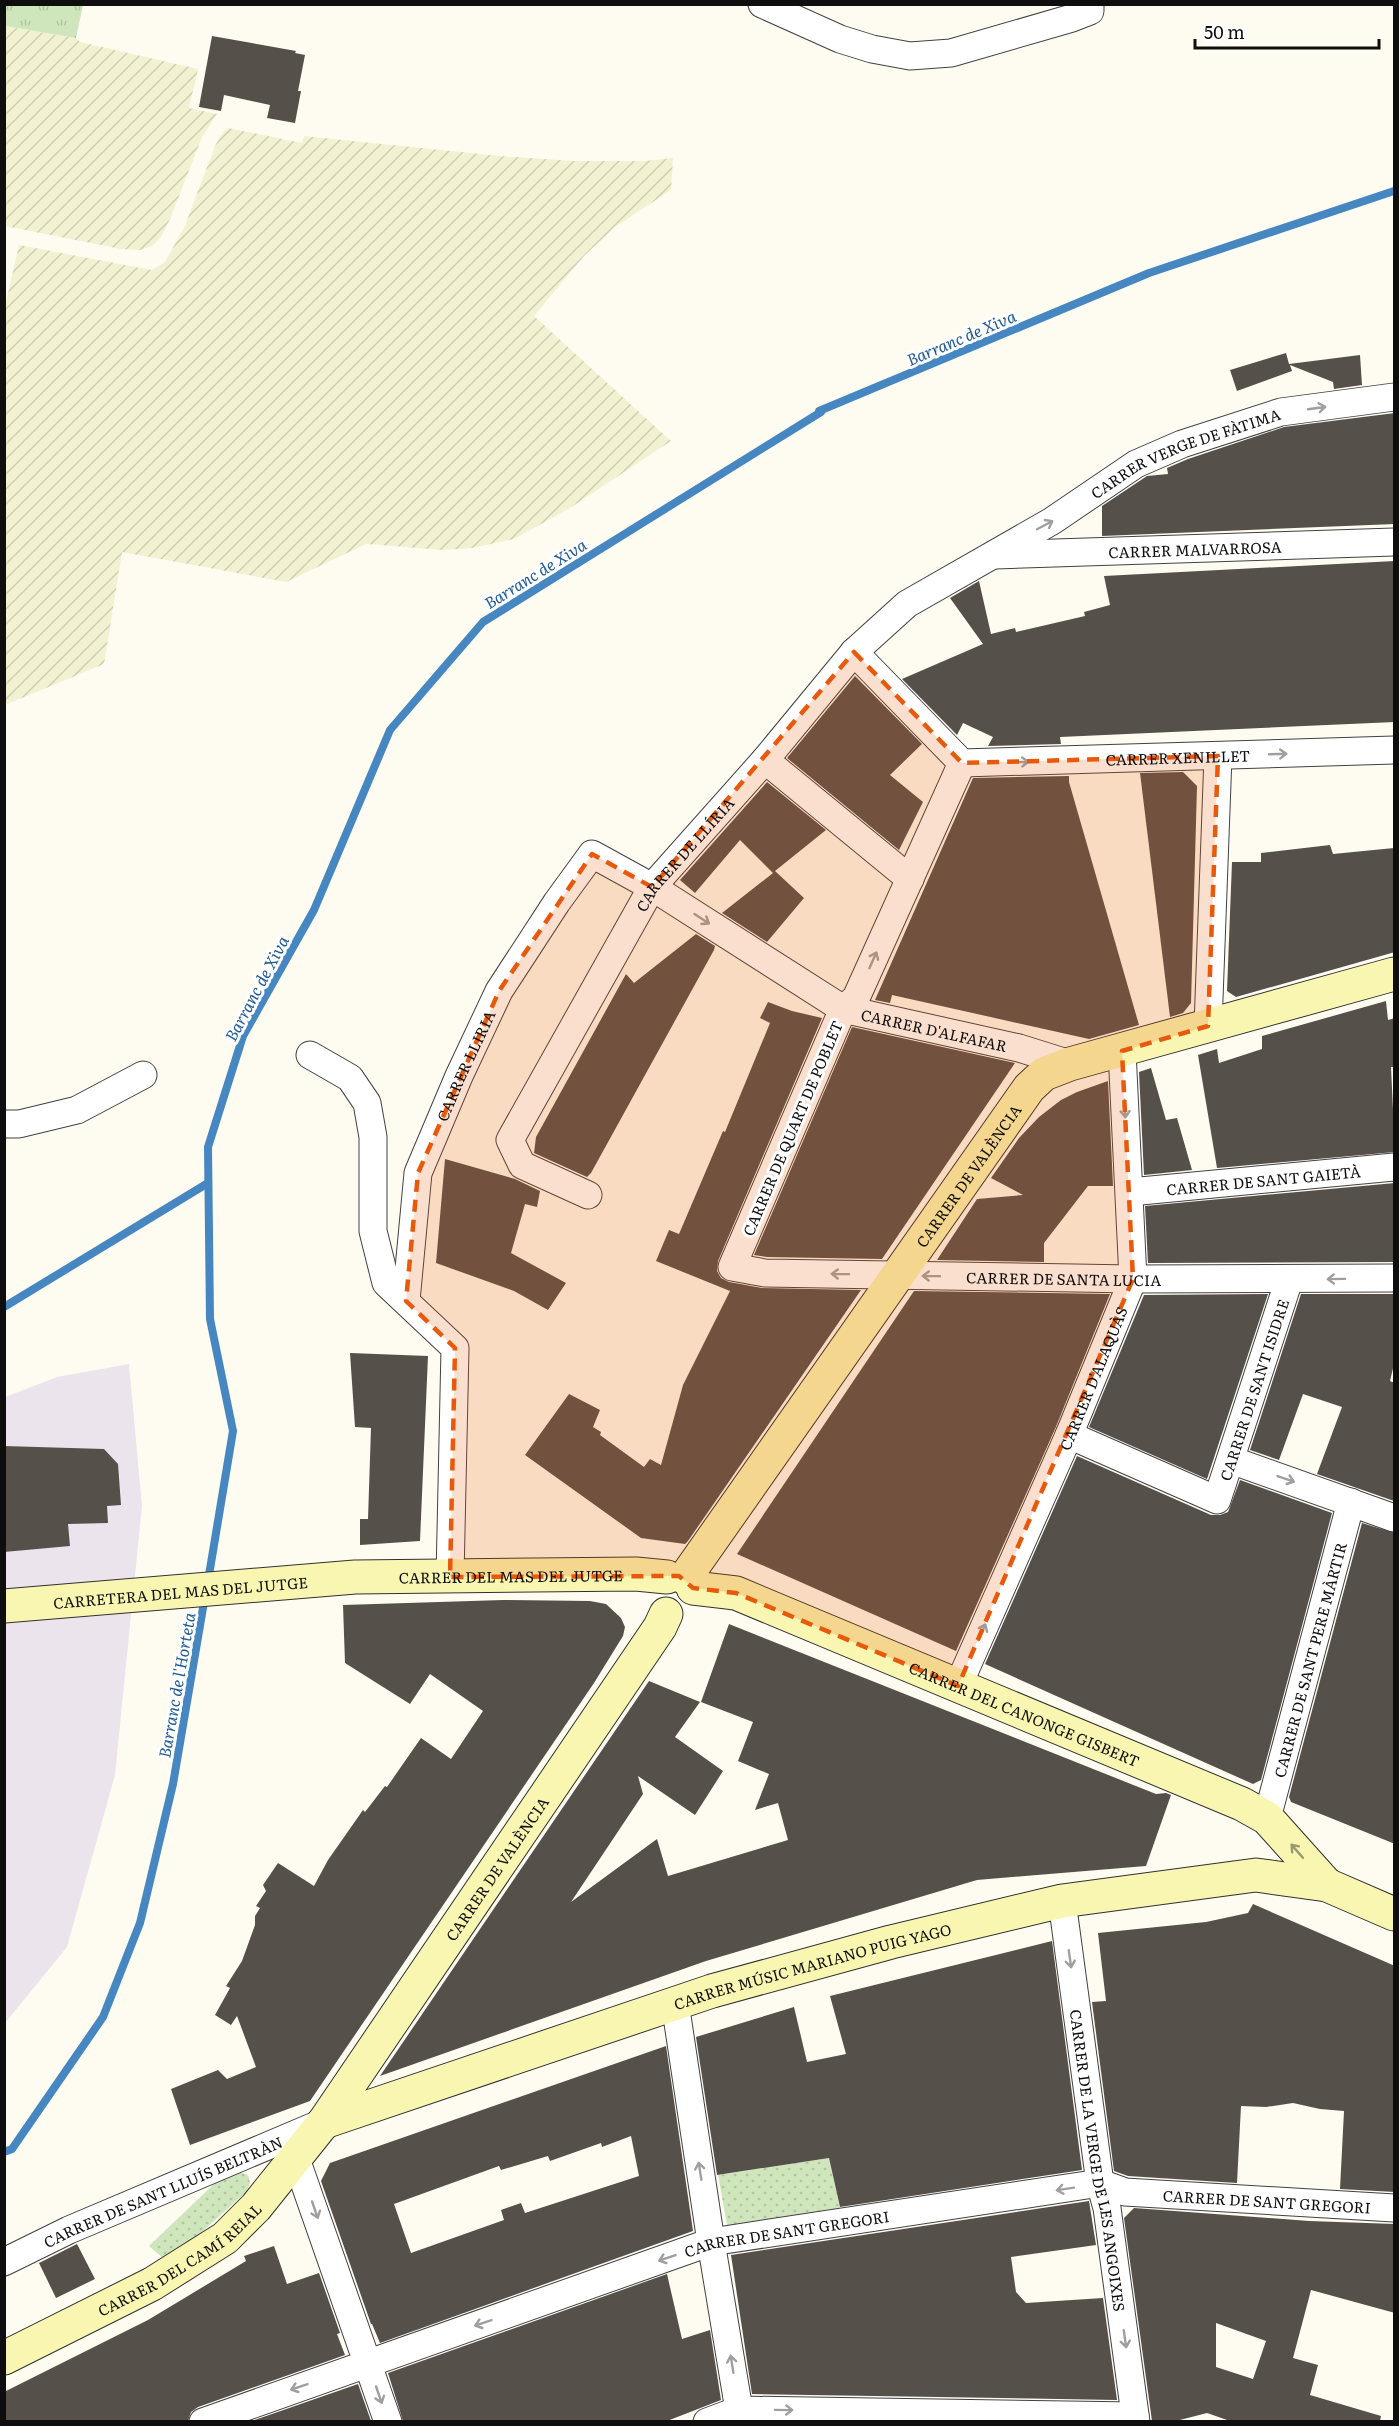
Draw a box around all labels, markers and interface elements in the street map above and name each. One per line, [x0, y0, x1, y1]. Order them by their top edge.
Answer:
scale bar [1195, 12, 1380, 50]
text: 50 m [1204, 18, 1245, 45]
water label: Barranc de Xiva [903, 303, 1020, 371]
street label: CARRER VERGE DE FÀTIMA [1085, 402, 1283, 504]
one-way arrow [1306, 402, 1326, 413]
one-way arrow [1035, 519, 1053, 530]
water label: Barranc de Xiva [479, 531, 591, 614]
street label: CARRER MALVARROSA [1108, 534, 1282, 563]
street label: CARRER XENILLET [1105, 743, 1251, 770]
one-way arrow [1267, 749, 1287, 760]
one-way arrow [1009, 756, 1029, 768]
street label: CARRER DE LLÍRIA [629, 792, 739, 916]
one-way arrow [693, 913, 710, 925]
water label: Barranc de Xiva [218, 930, 294, 1045]
one-way arrow [868, 952, 879, 970]
street label: CARRER D'ALFAFAR [859, 1002, 1010, 1057]
street label: CARRER LLIRIA [430, 1006, 500, 1124]
street label: CARRER DE QUART DE POBLET [736, 1017, 848, 1239]
street label: CARRER DE VALÈNCIA [909, 1099, 1026, 1251]
one-way arrow [1120, 1099, 1131, 1119]
street label: CARRER DE SANT GAIETÀ [1165, 1159, 1362, 1200]
street label: CARRER DE SANTA LUCIA [966, 1265, 1161, 1291]
one-way arrow [830, 1268, 850, 1280]
one-way arrow [922, 1270, 942, 1282]
one-way arrow [1327, 1273, 1347, 1285]
street label: CARRER DE SANT ISIDRE [1213, 1296, 1294, 1483]
street label: CARRER D'ALAQUÀS [1052, 1303, 1132, 1454]
one-way arrow [1276, 1475, 1295, 1486]
street label: CARRER DE SANT PERE MÀRTIR [1267, 1539, 1351, 1780]
street label: CARRER DEL MAS DEL JUTGE [399, 1563, 623, 1588]
street label: CARRETERA DEL MAS DEL JUTGE [52, 1569, 309, 1613]
water label: Barranc de l'Horteta [151, 1610, 201, 1760]
one-way arrow [977, 1624, 988, 1642]
street label: CARRER DEL CANONGE GISBERT [906, 1655, 1143, 1772]
street label: CARRER DE VALÈNCIA [439, 1792, 553, 1945]
one-way arrow [1290, 1844, 1304, 1859]
street label: CARRER MÚSIC MARIANO PUIG YAGO [670, 1917, 953, 2015]
one-way arrow [1064, 1949, 1075, 1969]
street label: CARRER DE LA VERGE DE LES ANGOIXES [1065, 2008, 1132, 2313]
street label: CARRER DE SANT LLUÍS BELTRÀN [39, 2129, 286, 2253]
one-way arrow [695, 2162, 706, 2182]
one-way arrow [1056, 2183, 1076, 2194]
street label: CARRER DE SANT GREGORI [1162, 2183, 1371, 2218]
street label: CARRER DEL CAMÍ REIAL [93, 2197, 266, 2321]
one-way arrow [310, 2201, 321, 2220]
street label: CARRER DE SANT GREGORI [681, 2204, 891, 2262]
one-way arrow [658, 2253, 677, 2264]
one-way arrow [474, 2318, 493, 2329]
one-way arrow [1119, 2329, 1130, 2348]
one-way arrow [726, 2354, 737, 2374]
one-way arrow [290, 2383, 309, 2394]
one-way arrow [374, 2385, 385, 2404]
one-way arrow [774, 2405, 794, 2416]

